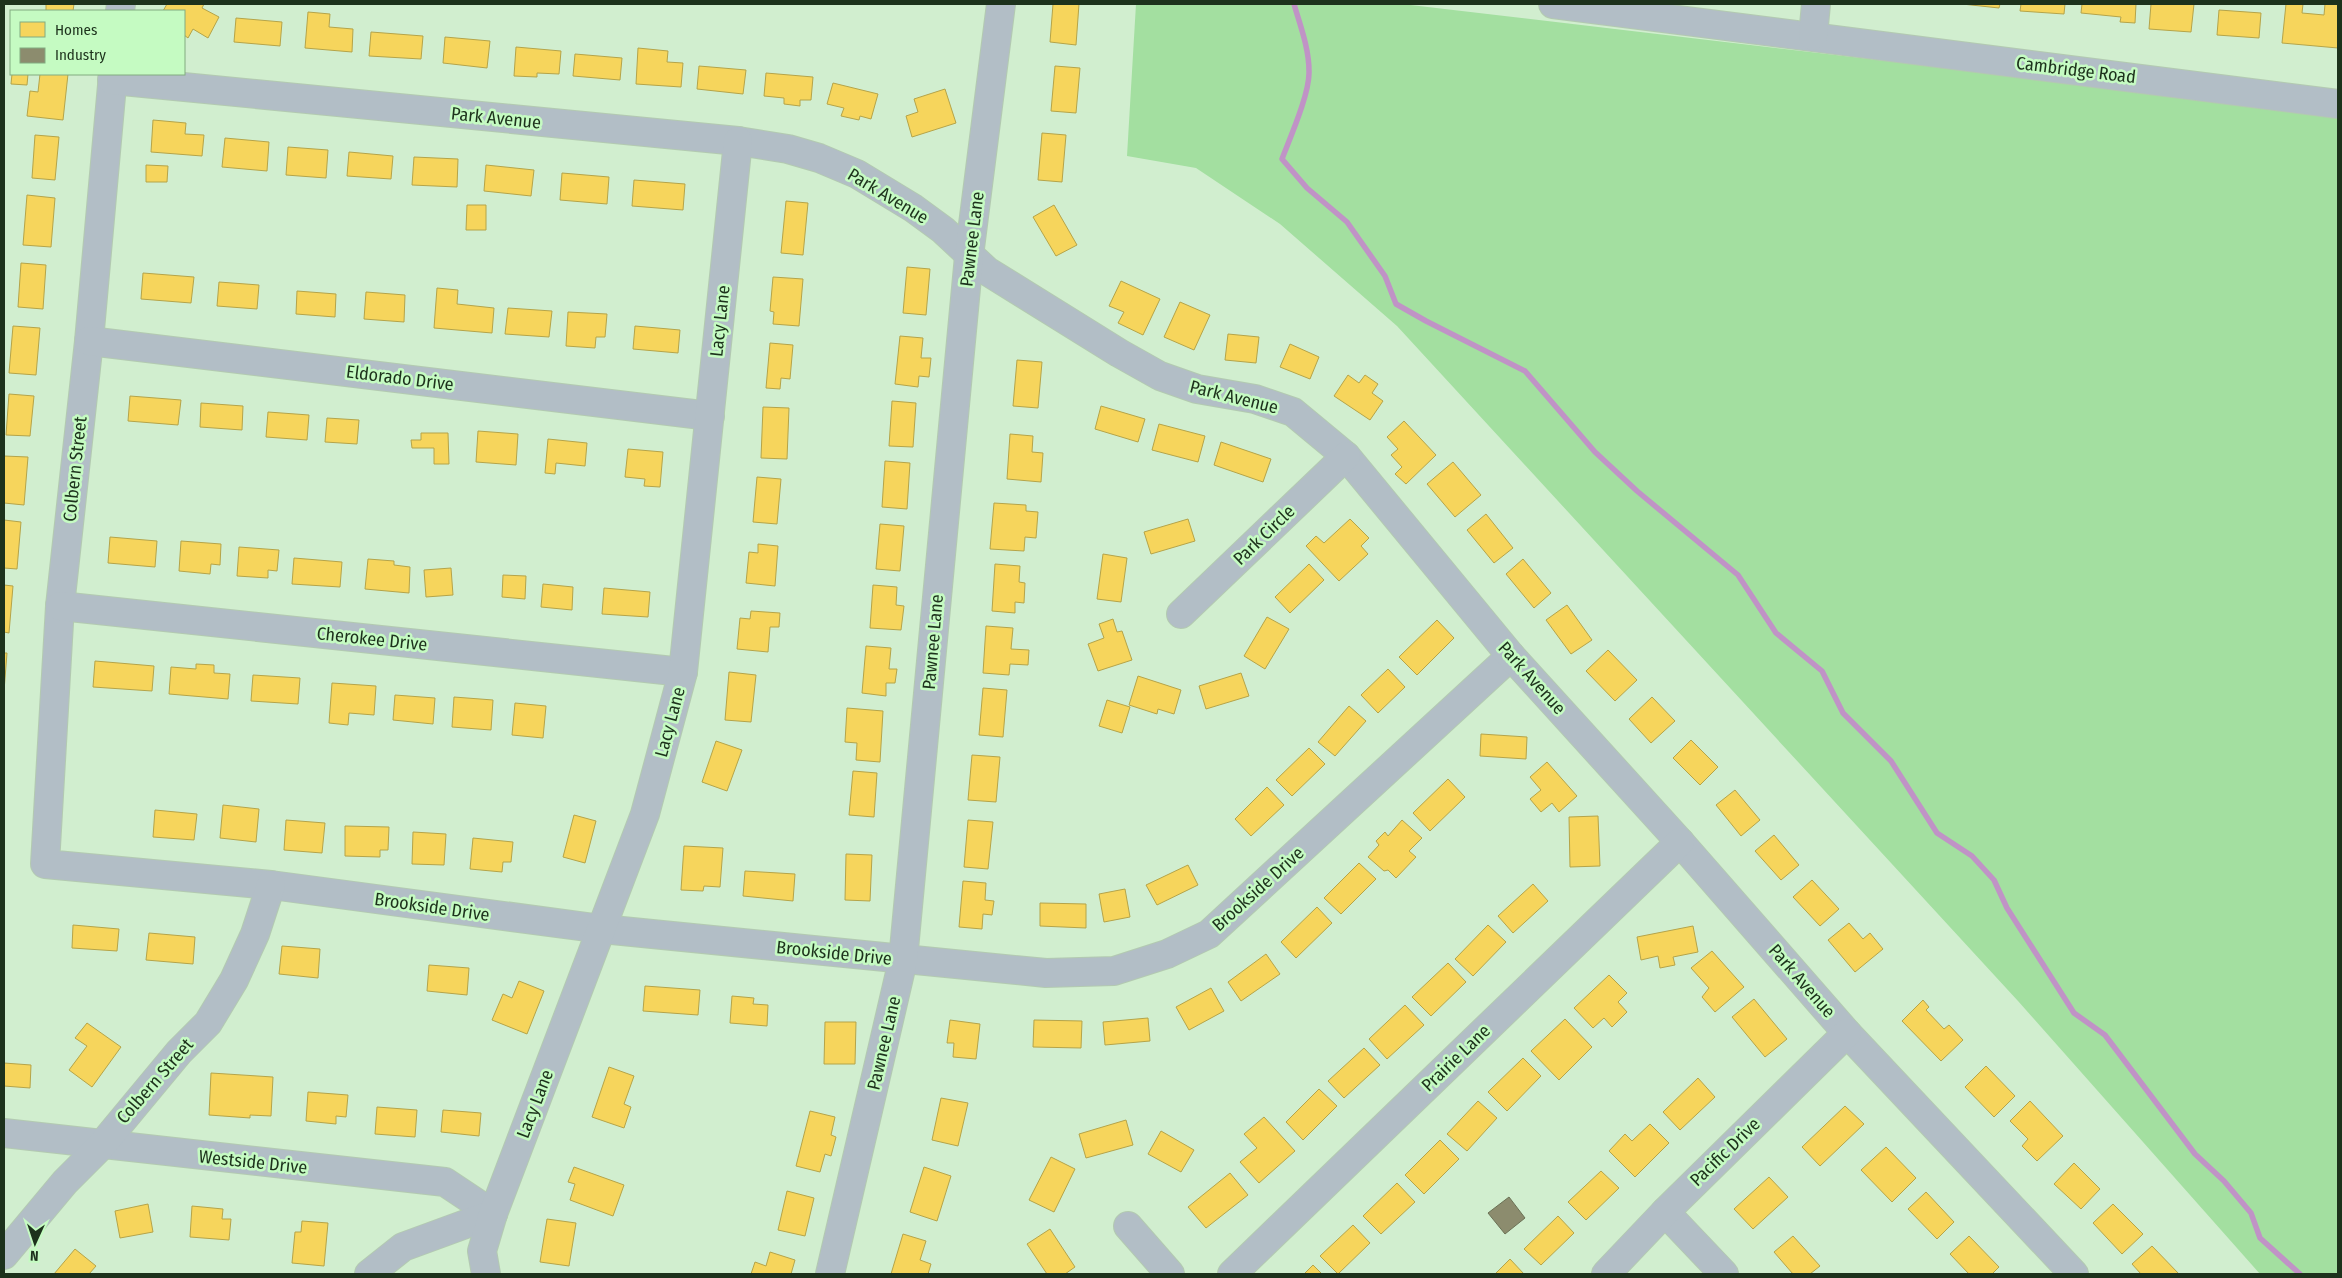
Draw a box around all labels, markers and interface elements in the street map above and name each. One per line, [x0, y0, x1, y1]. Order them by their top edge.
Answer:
legend [10, 10, 185, 75]
text: Homes [55, 21, 97, 39]
text: Industry [55, 46, 106, 64]
street label: Cambridge Road [2015, 52, 2137, 88]
street label: Park Avenue [450, 102, 542, 134]
street label: Park Avenue [844, 163, 932, 229]
street label: Pawnee Lane [955, 190, 989, 288]
street label: Lacy Lane [705, 284, 735, 358]
street label: Eldorado Drive [345, 360, 455, 396]
street label: Park Avenue [1188, 375, 1281, 419]
street label: Colbern Street [59, 415, 91, 523]
street label: Park Circle [1229, 500, 1299, 570]
street label: Pawnee Lane [918, 593, 948, 691]
street label: Cherokee Drive [316, 622, 428, 656]
street label: Park Avenue [1494, 637, 1570, 719]
street label: Lacy Lane [650, 684, 690, 759]
street label: Brookside Drive [1208, 842, 1309, 936]
street label: Brookside Drive [373, 888, 491, 926]
street label: Brookside Drive [775, 936, 893, 970]
street label: Park Avenue [1764, 940, 1840, 1022]
street label: Pawnee Lane [863, 994, 905, 1092]
street label: Prairie Lane [1417, 1020, 1495, 1096]
street label: Colbern Street [112, 1034, 198, 1128]
street label: Lacy Lane [512, 1067, 558, 1141]
street label: Pacific Drive [1685, 1113, 1765, 1191]
street label: Westside Drive [198, 1145, 308, 1179]
north arrow [10, 1218, 60, 1268]
text: N [30, 1247, 39, 1264]

